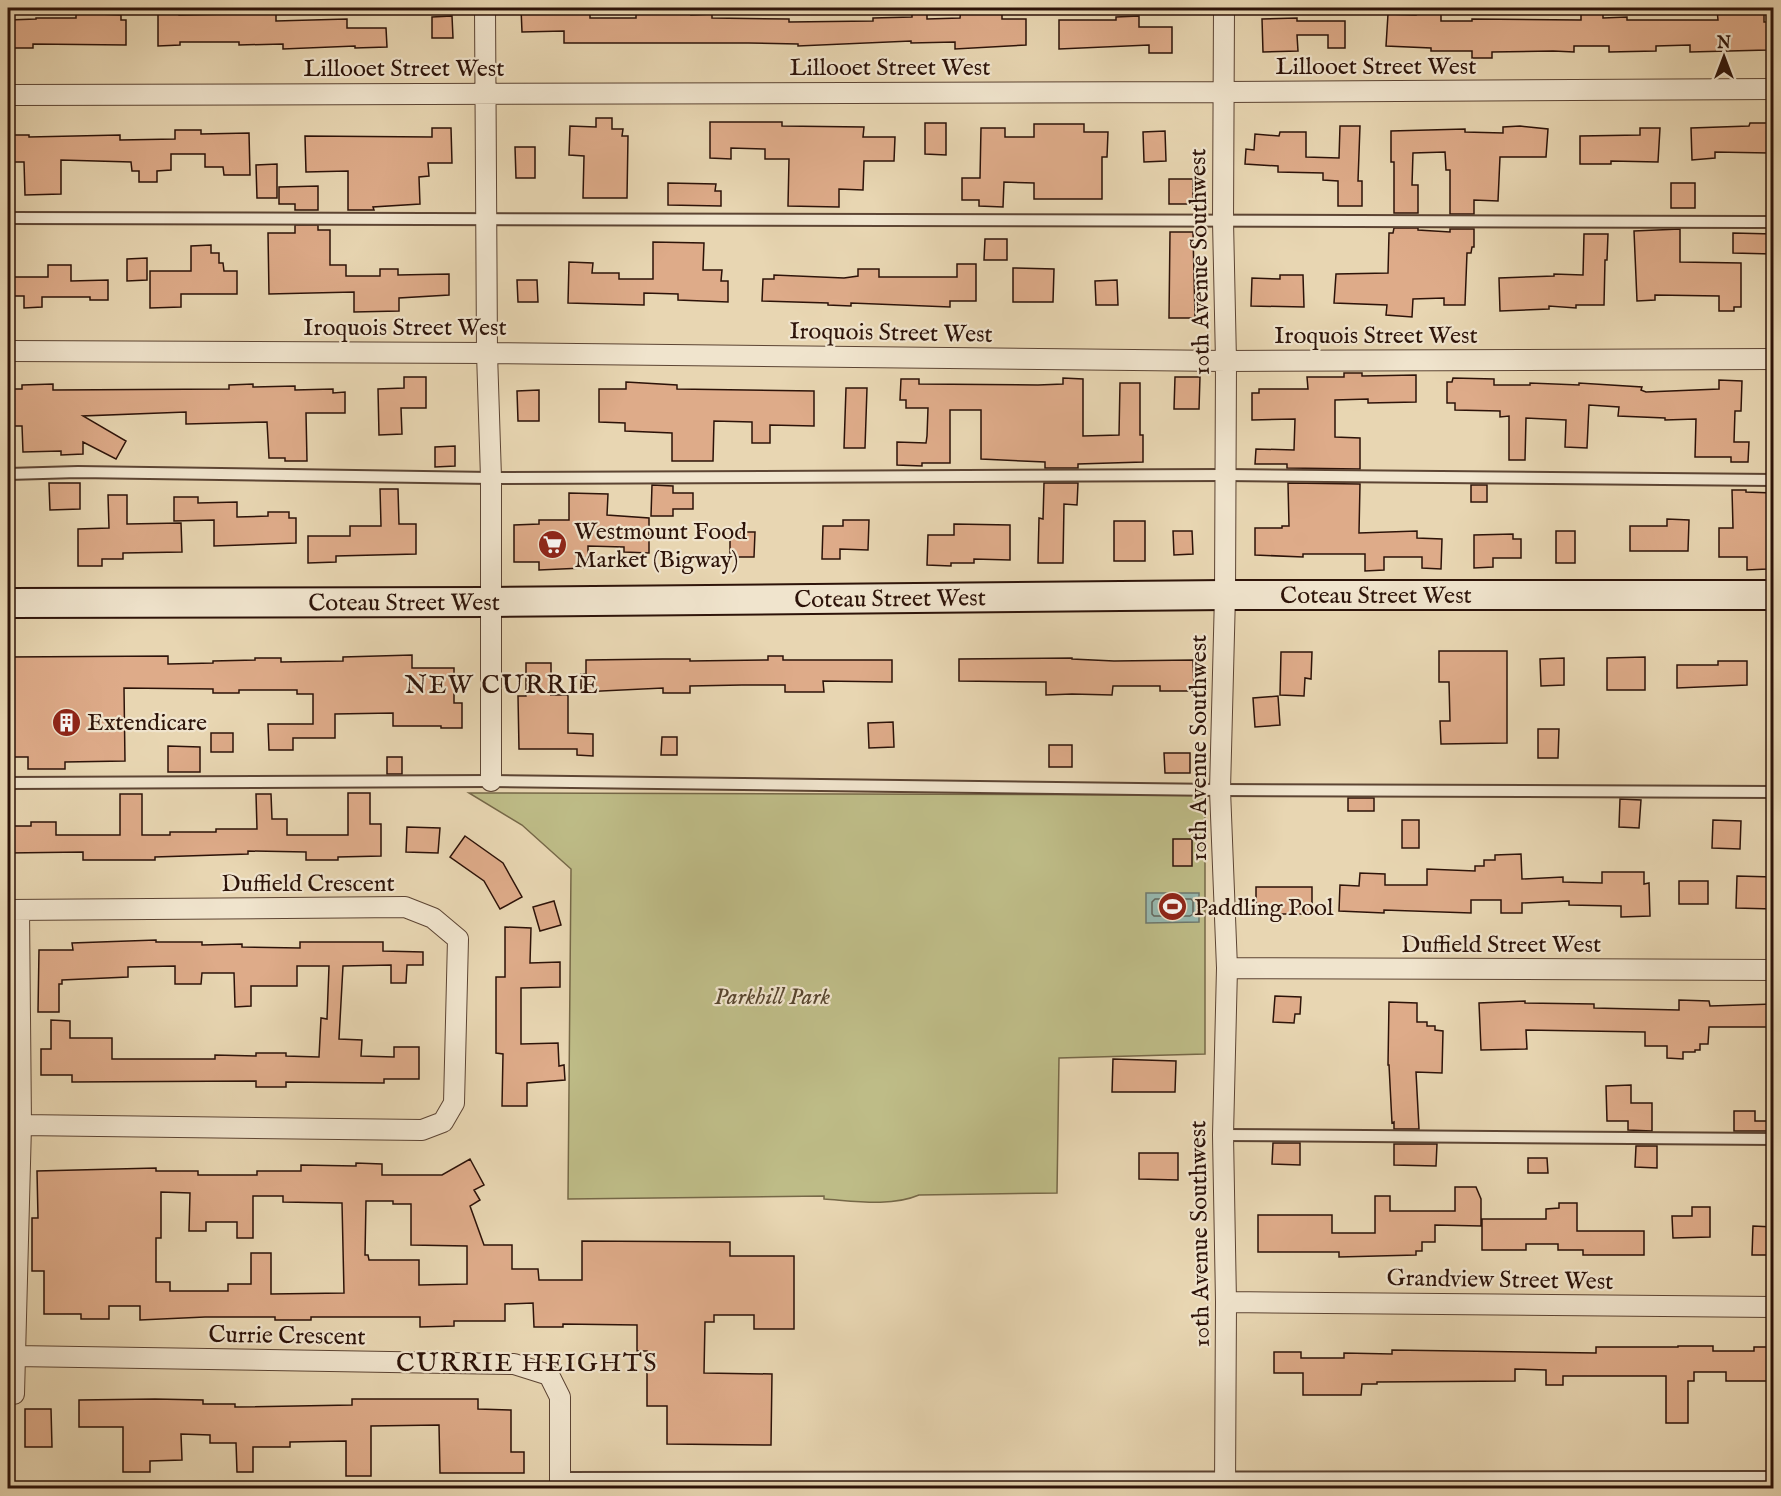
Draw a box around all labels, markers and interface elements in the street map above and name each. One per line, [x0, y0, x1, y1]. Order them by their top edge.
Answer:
north arrow [1694, 27, 1754, 87]
text: N [1716, 34, 1731, 54]
street label: Lillooet Street West [1275, 52, 1477, 83]
street label: Lillooet Street West [789, 53, 991, 84]
street label: Lillooet Street West [303, 54, 505, 85]
street label: 10th Avenue Southwest [1183, 148, 1218, 376]
street label: Iroquois Street West [303, 313, 507, 344]
street label: Iroquois Street West [789, 316, 993, 351]
street label: Iroquois Street West [1274, 321, 1478, 352]
place label: Westmount Food Market (Bigway) [574, 517, 747, 576]
supermarket icon: Westmount Food Market (Bigway) [537, 529, 569, 561]
street label: Coteau Street West [1280, 581, 1472, 612]
street label: Coteau Street West [794, 583, 986, 616]
street label: Coteau Street West [308, 588, 500, 619]
street label: 10th Avenue Southwest [1184, 634, 1215, 862]
district label: NEW CURRIE [405, 669, 599, 702]
building icon: Extendicare [50, 706, 82, 738]
place label: Extendicare [87, 708, 207, 739]
street label: Duffield Crescent [221, 869, 395, 900]
sports icon: Paddling Pool [1157, 891, 1189, 923]
place label: Paddling Pool [1194, 893, 1334, 924]
street label: Duffield Street West [1401, 930, 1601, 961]
park label: Parkhill Park [714, 982, 830, 1013]
street label: 10th Avenue Southwest [1183, 1120, 1218, 1348]
street label: Grandview Street West [1386, 1263, 1614, 1298]
street label: Currie Crescent [208, 1320, 366, 1353]
district label: CURRIE HEIGHTS [396, 1347, 658, 1380]

